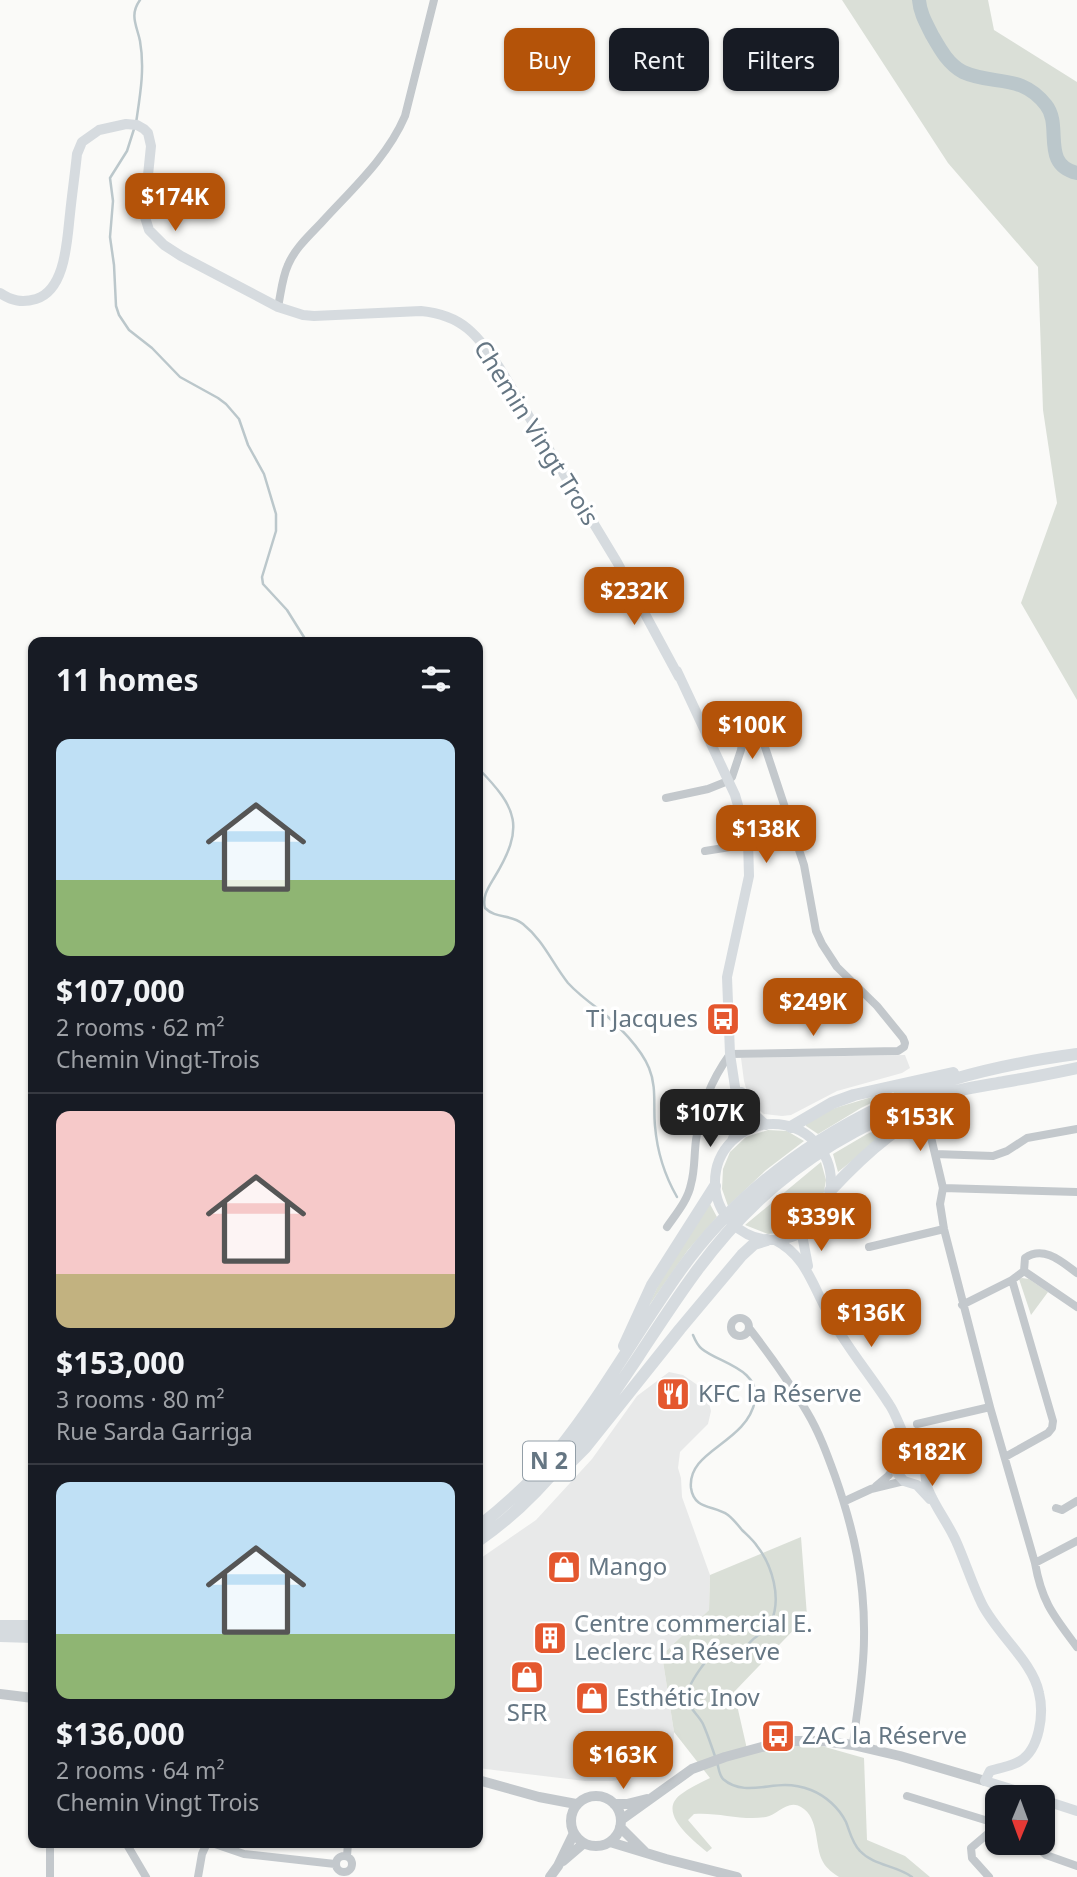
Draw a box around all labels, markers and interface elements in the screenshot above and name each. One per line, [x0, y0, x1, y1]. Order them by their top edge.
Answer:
chip: Buy [504, 28, 595, 91]
chip: Rent [609, 28, 709, 91]
chip: Filters [723, 28, 839, 91]
pin: $174K [126, 174, 224, 233]
text: $174K [141, 180, 209, 212]
street label: Chemin Vingt Trois [467, 334, 607, 531]
pin: $232K [585, 568, 683, 627]
text: $232K [600, 574, 668, 606]
text: 11 homes [56, 659, 199, 700]
icon: filters [417, 660, 455, 698]
pin: $100K [703, 702, 801, 761]
text: $100K [718, 708, 786, 740]
icon: home [193, 784, 319, 910]
pin: $138K [717, 806, 815, 865]
text: $138K [732, 812, 800, 844]
text: $107,000 [56, 970, 185, 1011]
pin: $249K [764, 978, 862, 1038]
text: $249K [779, 985, 847, 1017]
bus stop icon: Ti Jacques [704, 1000, 742, 1038]
place label: Ti Jacques [586, 1001, 698, 1034]
text: 2 rooms · 62 m² [56, 1011, 225, 1043]
text: Chemin Vingt-Trois [56, 1043, 260, 1075]
pin: $107K [661, 1090, 759, 1149]
pin: $153K [871, 1094, 969, 1153]
text: $107K [676, 1096, 744, 1128]
text: $153K [886, 1100, 954, 1132]
icon: home [193, 1156, 319, 1282]
pin: $339K [772, 1194, 870, 1253]
text: $339K [787, 1200, 855, 1232]
pin: $136K [822, 1290, 920, 1349]
text: $136K [837, 1296, 905, 1328]
text: $153,000 [56, 1342, 185, 1383]
restaurant icon: KFC la Réserve [654, 1375, 692, 1413]
place label: KFC la Réserve [698, 1376, 862, 1409]
text: 3 rooms · 80 m² [56, 1383, 225, 1415]
text: Rue Sarda Garriga [56, 1415, 253, 1447]
pin: $182K [883, 1428, 981, 1488]
text: $182K [898, 1435, 966, 1467]
road number: N 2 [523, 1442, 575, 1480]
icon: home [193, 1527, 319, 1653]
shop icon: Mango [545, 1548, 583, 1586]
place label: Mango [588, 1549, 667, 1582]
place label: Centre commercial E. Leclerc La Réserve [574, 1606, 813, 1667]
building icon: Centre commercial E. Leclerc La Réserve [531, 1619, 569, 1657]
shop icon: SFR [508, 1658, 546, 1696]
shop icon: Esthétic Inov [573, 1679, 611, 1717]
place label: Esthétic Inov [616, 1680, 760, 1713]
place label: SFR [507, 1695, 547, 1728]
text: $136,000 [56, 1713, 185, 1754]
bus stop icon: ZAC la Réserve [759, 1717, 797, 1755]
place label: ZAC la Réserve [802, 1718, 967, 1751]
pin: $163K [574, 1732, 672, 1791]
text: $163K [589, 1738, 657, 1770]
text: 2 rooms · 64 m² [56, 1754, 225, 1786]
north arrow [985, 1785, 1055, 1855]
map controls [985, 1785, 1055, 1855]
text: Chemin Vingt Trois [56, 1786, 259, 1818]

